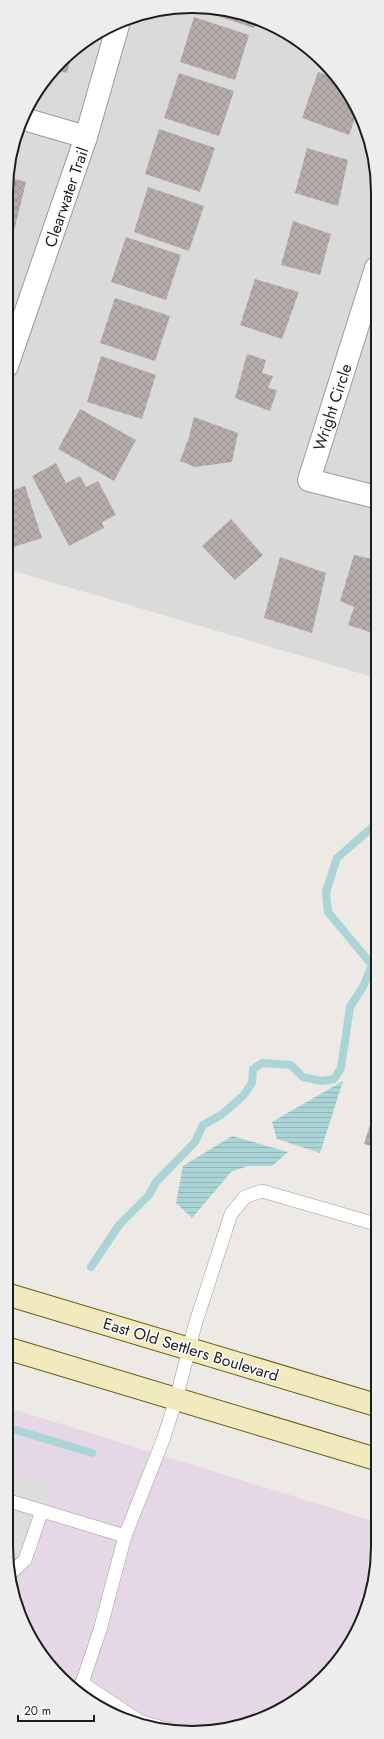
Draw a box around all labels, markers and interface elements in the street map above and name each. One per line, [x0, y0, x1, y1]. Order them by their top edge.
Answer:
street label: Clearwater Trail [39, 144, 94, 250]
street label: Wright Circle [308, 361, 357, 454]
street label: East Old Settlers Boulevard [100, 1312, 281, 1387]
scale bar [18, 1697, 94, 1723]
text: 20 m [24, 1702, 51, 1720]

